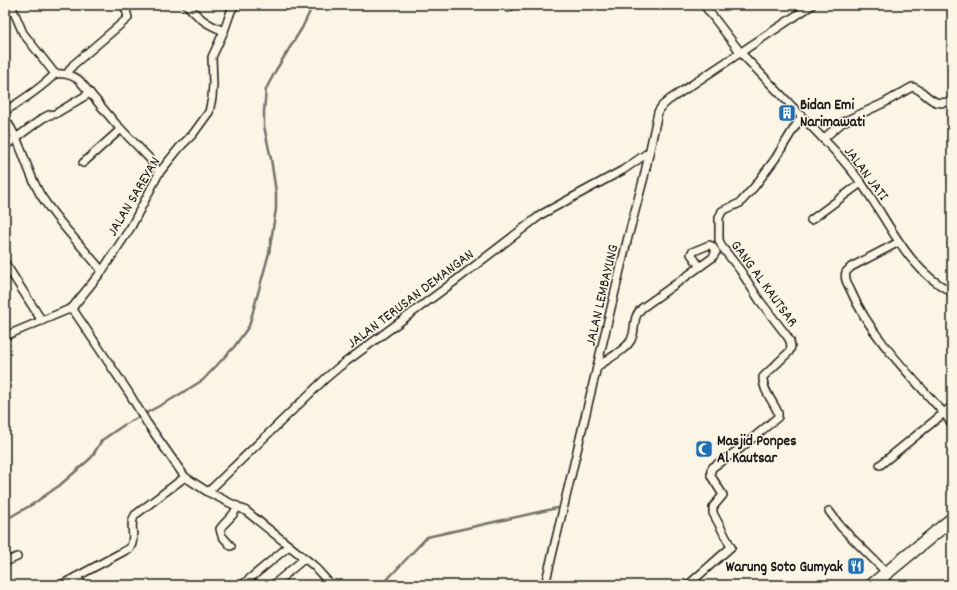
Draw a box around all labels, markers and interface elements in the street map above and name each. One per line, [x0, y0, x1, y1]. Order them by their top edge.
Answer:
place label: Bidan Emi Narimawati [800, 95, 865, 134]
building icon: Bidan Emi Narimawati [777, 103, 797, 123]
street label: JALAN JATI [838, 142, 893, 206]
street label: JALAN SAREYAN [102, 153, 167, 241]
street label: GANG AL KAUTSAR [724, 236, 802, 332]
street label: JALAN LEMBAYUNG [581, 243, 625, 348]
street label: JALAN TERUSAN DEMANGAN [343, 244, 479, 355]
place label: Masjid Ponpes Al Kautsar [717, 431, 797, 470]
mosque icon: Masjid Ponpes Al Kautsar [694, 439, 714, 459]
restaurant icon: Warung Soto Gumyak [846, 556, 866, 576]
place label: Warung Soto Gumyak [726, 557, 843, 579]

